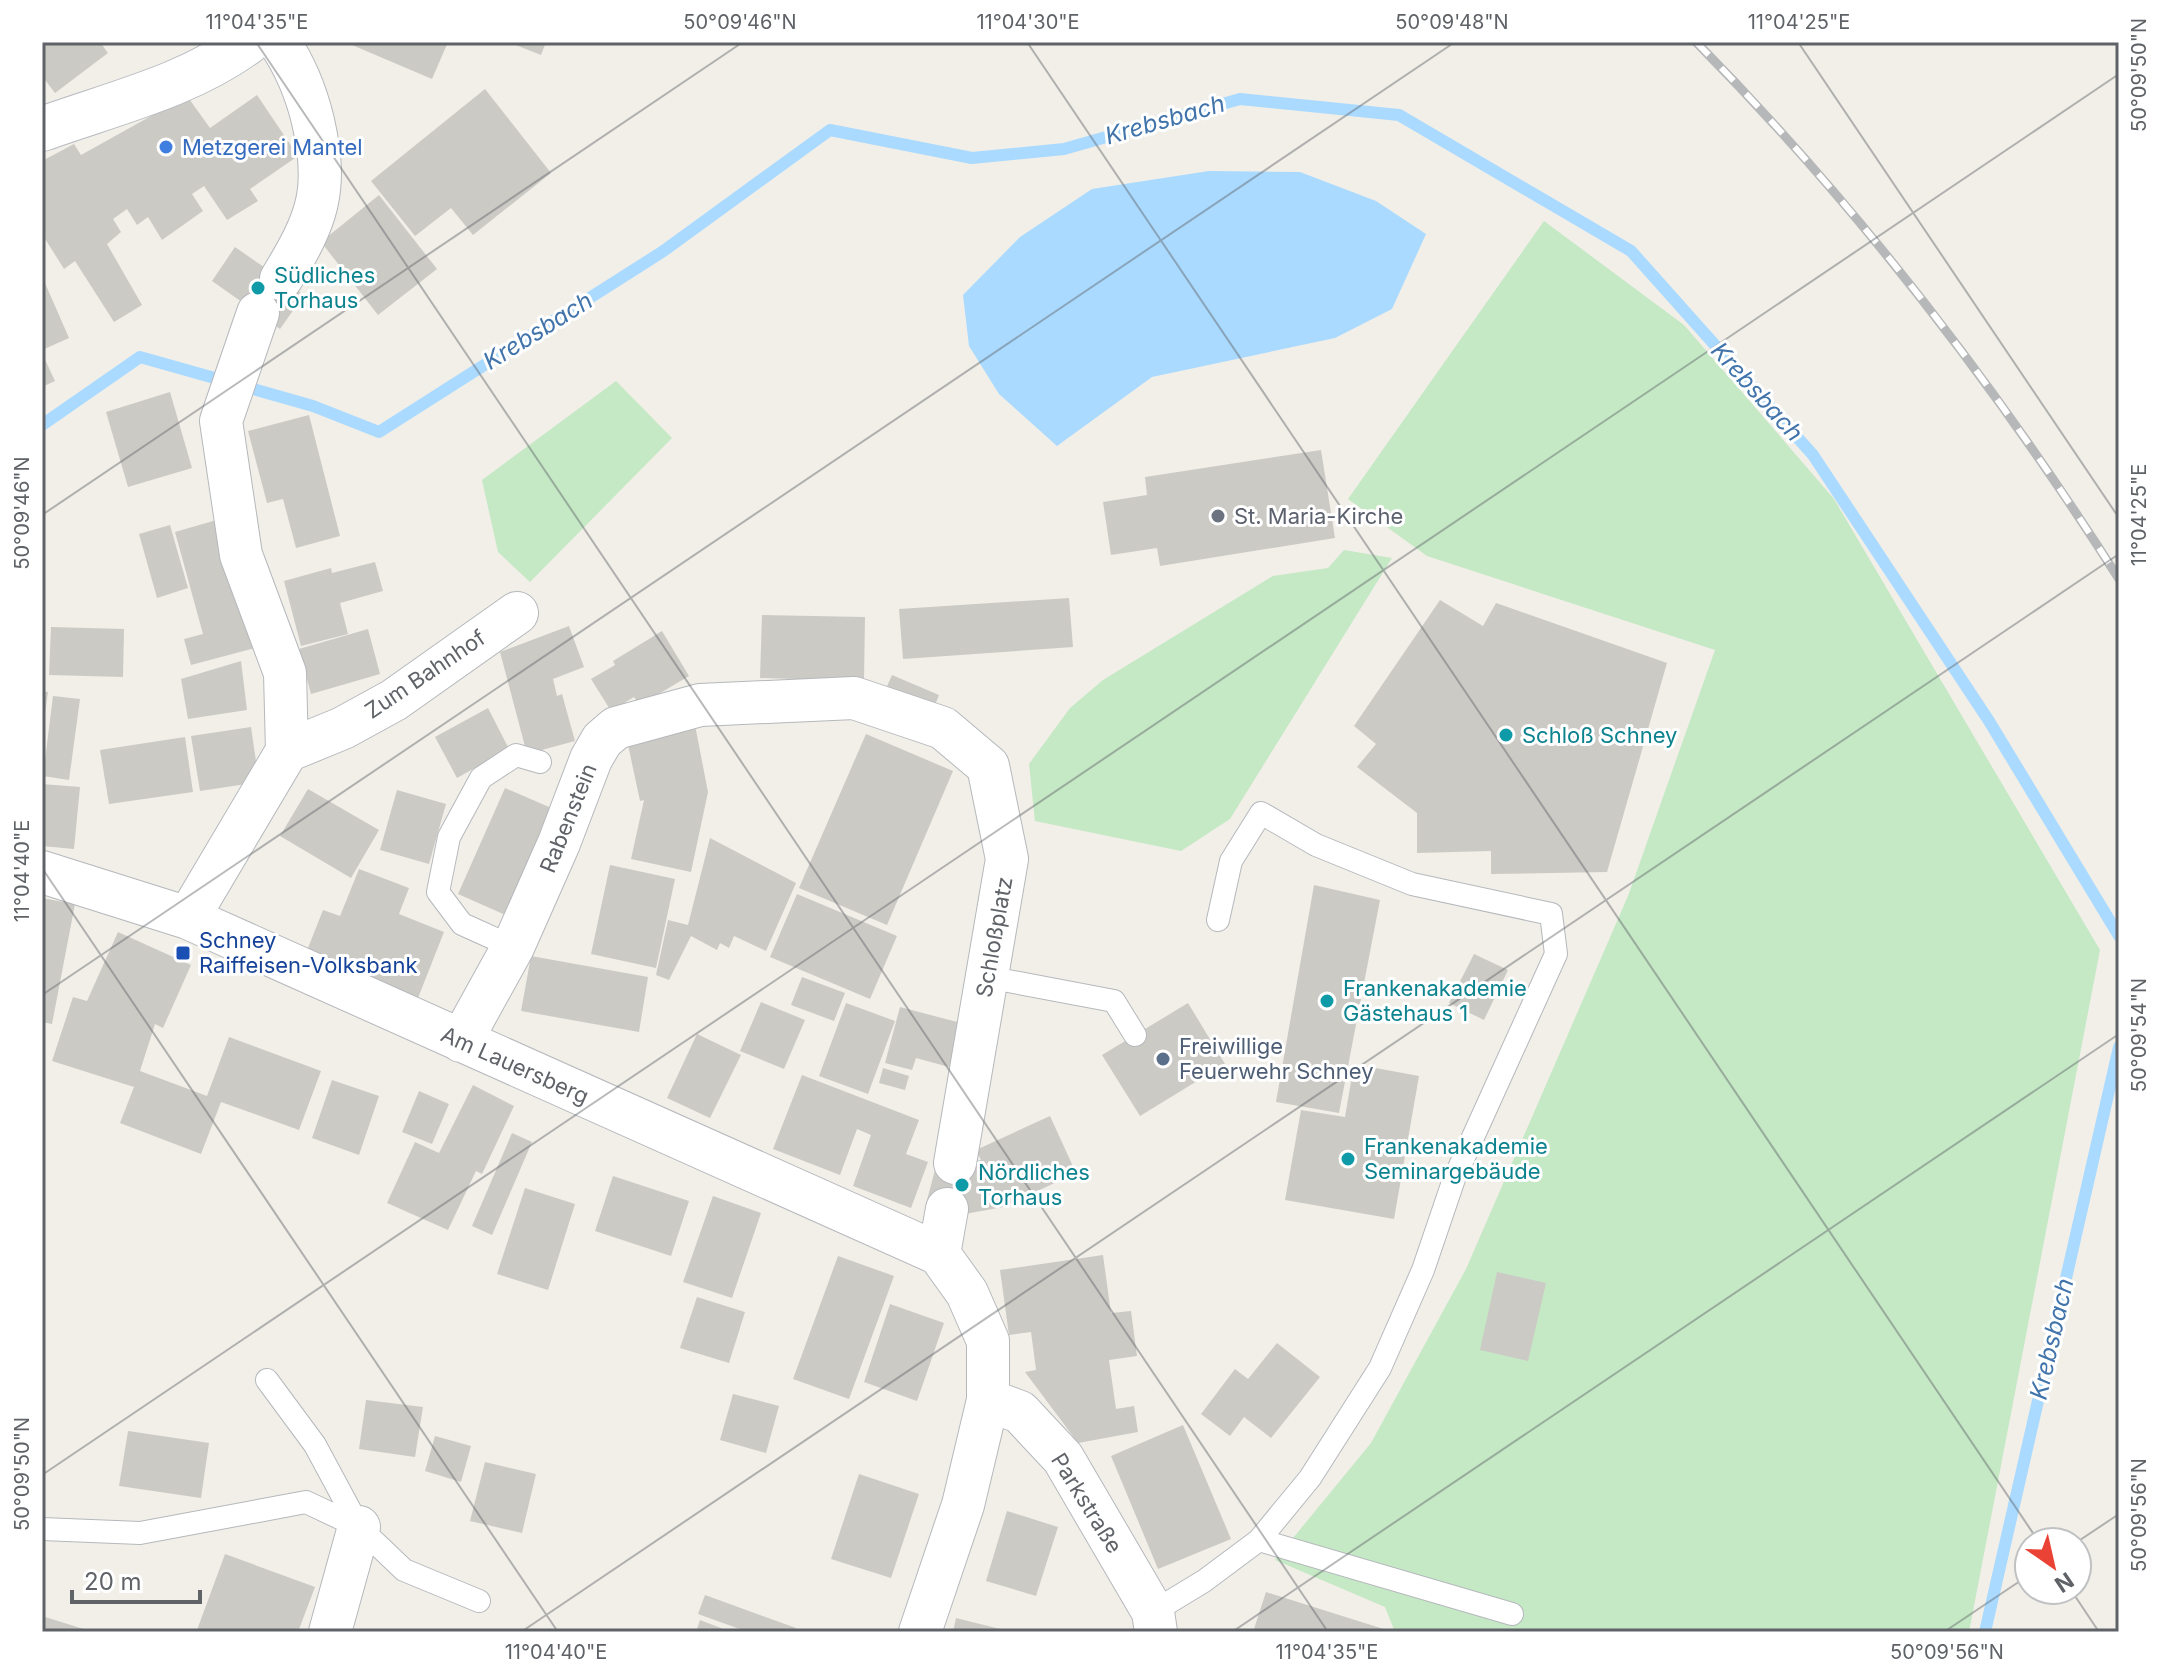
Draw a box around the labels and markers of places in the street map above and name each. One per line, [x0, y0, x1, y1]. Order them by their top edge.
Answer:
place label: Metzgerei Mantel [182, 134, 363, 160]
marker: Metzgerei Mantel [157, 138, 175, 156]
place label: Südliches Torhaus [274, 262, 375, 313]
marker: Südliches Torhaus [249, 279, 267, 297]
place label: St. Maria-Kirche [1234, 503, 1403, 529]
marker: St. Maria-Kirche [1209, 507, 1227, 525]
place label: Schloß Schney [1522, 722, 1677, 748]
marker: Schloß Schney [1497, 726, 1515, 744]
place label: Schney Raiffeisen-Volksbank [199, 927, 418, 978]
marker: Schney Raiffeisen-Volksbank [174, 944, 192, 962]
place label: Frankenakademie Gästehaus 1 [1343, 975, 1527, 1026]
marker: Frankenakademie Gästehaus 1 [1318, 992, 1336, 1010]
place label: Freiwillige Feuerwehr Schney [1179, 1033, 1374, 1084]
marker: Freiwillige Feuerwehr Schney [1154, 1050, 1172, 1068]
place label: Frankenakademie Seminargebäude [1364, 1133, 1548, 1184]
marker: Frankenakademie Seminargebäude [1339, 1150, 1357, 1168]
place label: Nördliches Torhaus [978, 1159, 1090, 1210]
marker: Nördliches Torhaus [953, 1176, 971, 1194]

